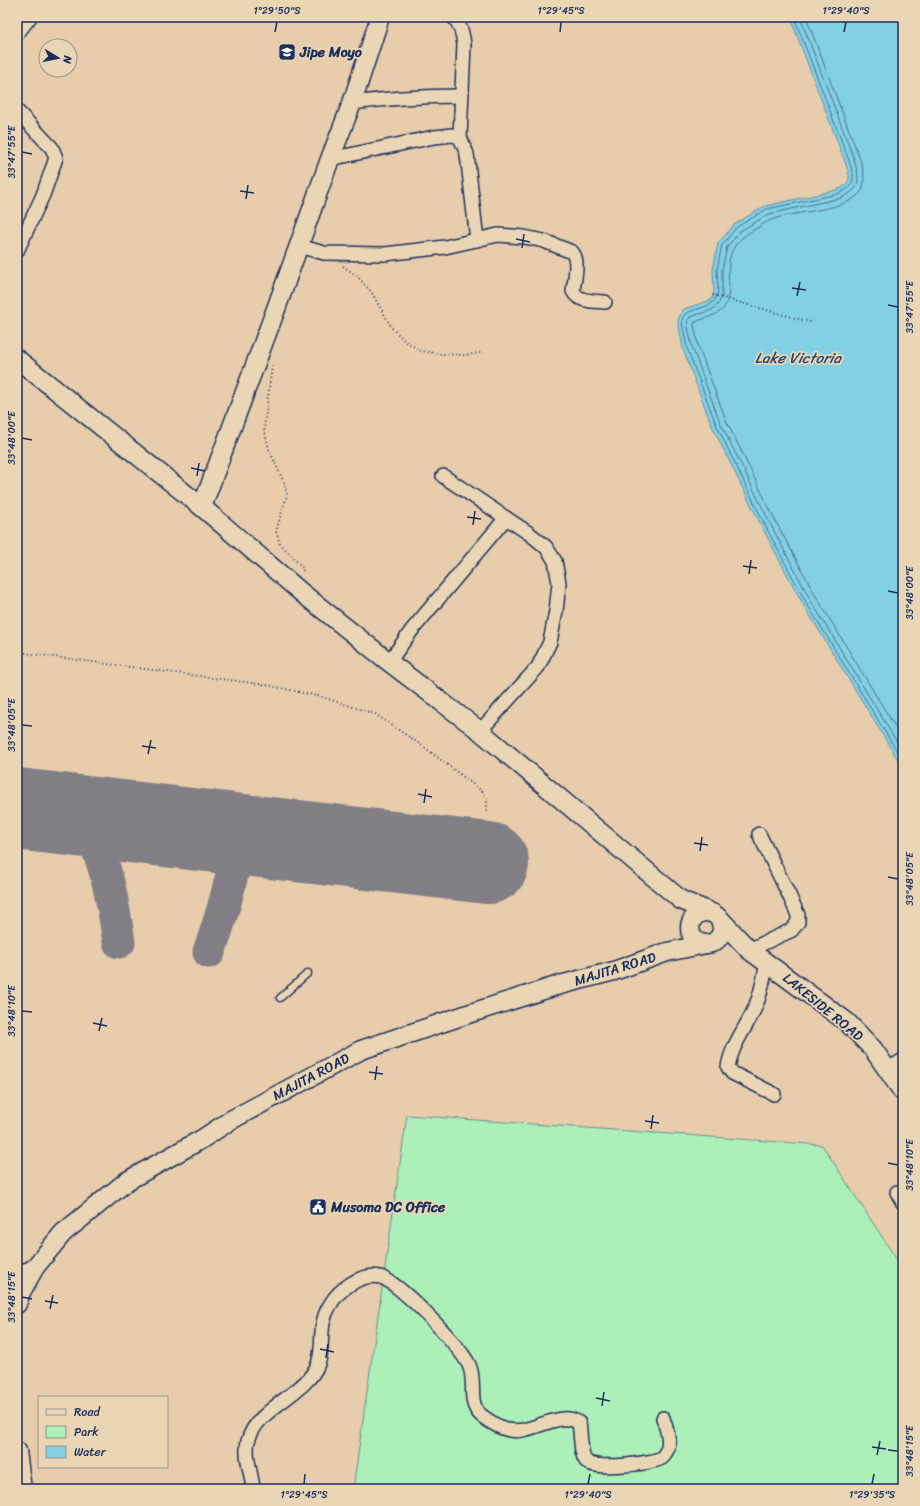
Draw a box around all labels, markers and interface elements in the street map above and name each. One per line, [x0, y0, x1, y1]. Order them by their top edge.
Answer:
text: 1°29'50"S [253, 2, 301, 20]
text: 1°29'45"S [538, 2, 585, 20]
text: 1°29'40"S [822, 2, 870, 20]
north arrow [38, 38, 78, 78]
place label: Jipe Moyo [299, 40, 363, 65]
school or university icon: Jipe Moyo [277, 42, 297, 62]
text: N [57, 53, 78, 65]
text: 33°47'55"E [3, 124, 21, 178]
text: 33°47'55"E [901, 279, 919, 333]
water label: Lake Victoria [755, 345, 842, 371]
text: 33°48'00"E [3, 410, 21, 465]
text: 33°48'00"E [901, 565, 919, 620]
text: 33°48'05"E [3, 697, 21, 752]
text: 33°48'05"E [901, 851, 919, 906]
street label: MAJITA ROAD [571, 945, 660, 993]
street label: LAKESIDE ROAD [777, 966, 870, 1048]
text: 33°48'10"E [3, 984, 21, 1037]
street label: MAJITA ROAD [268, 1046, 355, 1108]
text: 33°48'10"E [901, 1138, 919, 1191]
place label: Musoma DC Office [330, 1195, 446, 1220]
public building icon: Musoma DC Office [308, 1197, 328, 1217]
text: 33°48'15"E [3, 1270, 21, 1323]
legend [38, 1396, 168, 1468]
text: Road [74, 1401, 101, 1423]
text: Park [74, 1421, 99, 1443]
text: 33°48'15"E [901, 1424, 919, 1477]
text: Water [74, 1441, 107, 1463]
text: 1°29'45"S [281, 1486, 328, 1504]
text: 1°29'40"S [564, 1486, 612, 1504]
text: 1°29'35"S [849, 1486, 896, 1504]

